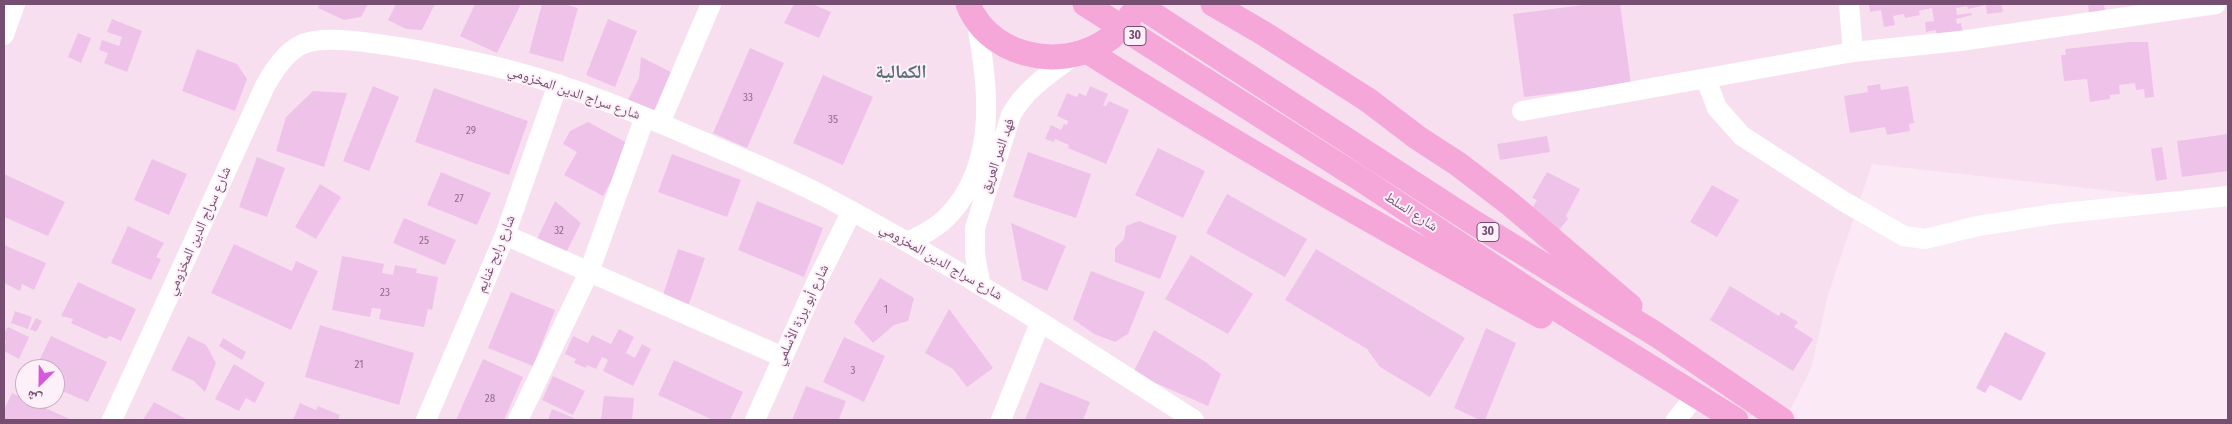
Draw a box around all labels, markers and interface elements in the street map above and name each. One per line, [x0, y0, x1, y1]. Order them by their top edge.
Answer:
road number: 30 [1124, 27, 1146, 46]
street label: شارع سراج الدين المخزومي [505, 62, 643, 124]
district label: الكمالية [875, 62, 927, 84]
house number: 33 [743, 91, 753, 105]
house number: 35 [828, 113, 838, 127]
street label: فهد النمر العريق [977, 116, 1019, 196]
house number: 29 [466, 124, 476, 138]
street label: شارع سراج الدين المخزومي [163, 164, 235, 298]
street label: شارع السلط [1381, 189, 1441, 235]
house number: 27 [454, 192, 464, 206]
street label: شارع رابح غنايم [473, 213, 519, 295]
street label: شارع سراج الدين المخزومي [877, 220, 1005, 304]
road number: 30 [1477, 222, 1499, 242]
house number: 32 [554, 224, 564, 238]
house number: 25 [419, 234, 429, 248]
street label: شارع أبو برزة الأسلمي [771, 262, 833, 368]
house number: 23 [380, 286, 390, 300]
house number: 1 [884, 303, 888, 317]
house number: 21 [355, 358, 363, 372]
north arrow [15, 359, 65, 409]
house number: 3 [851, 364, 855, 378]
text: ش [24, 387, 45, 408]
house number: 28 [485, 392, 495, 406]

